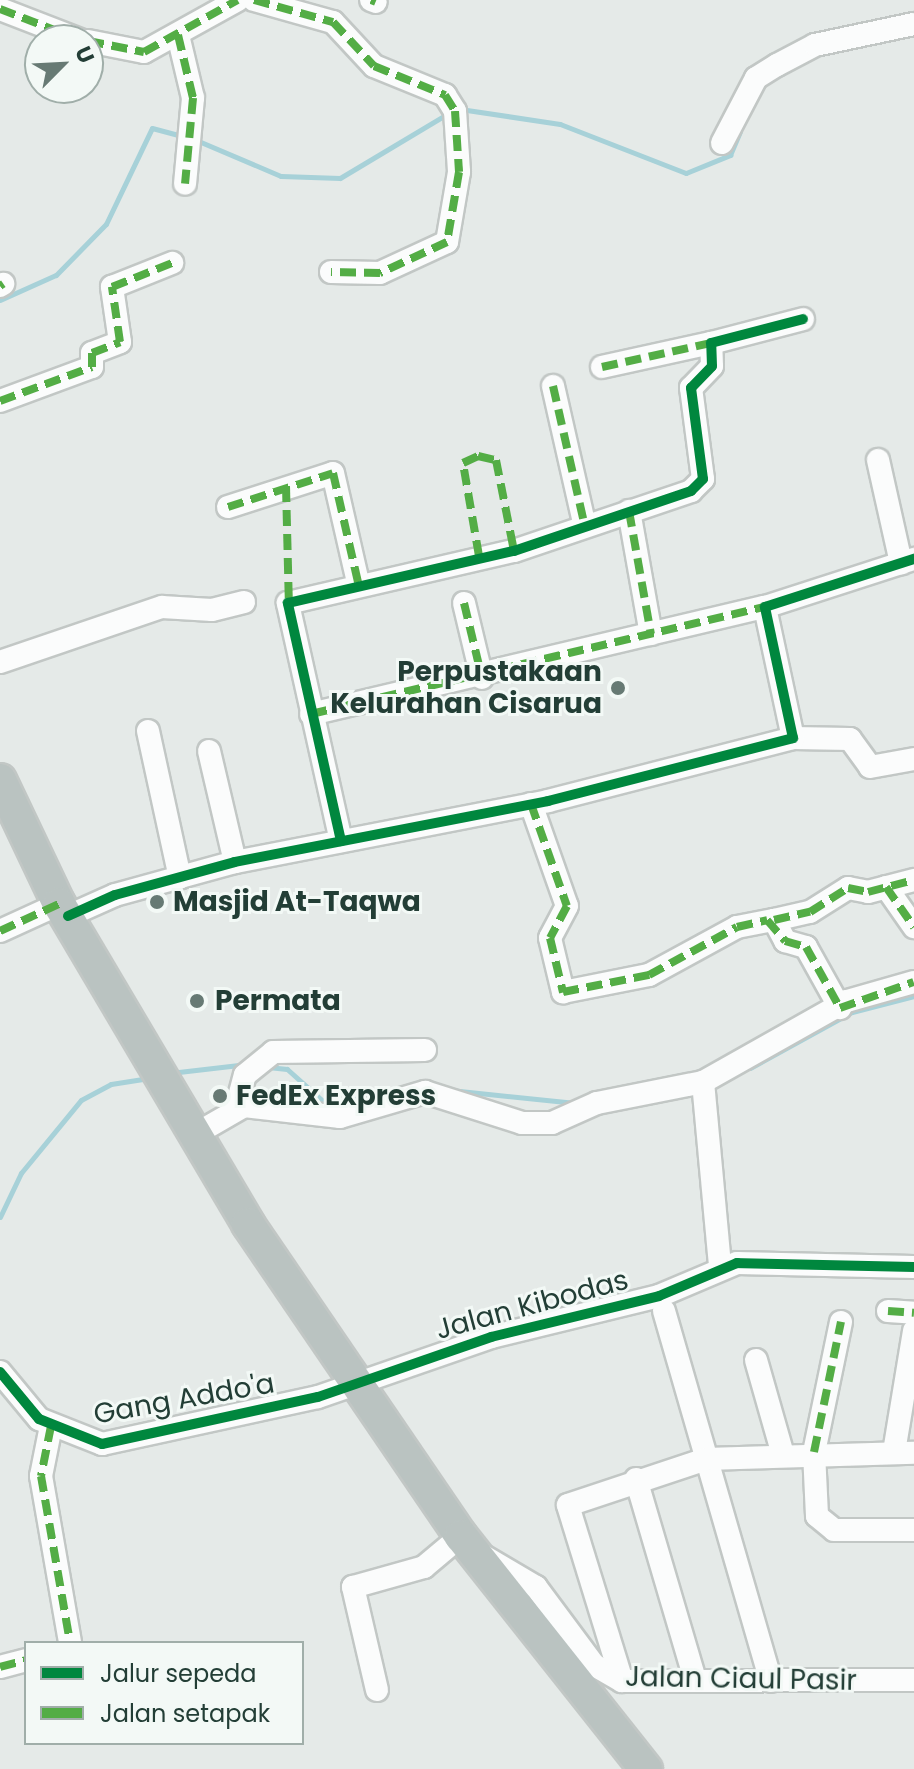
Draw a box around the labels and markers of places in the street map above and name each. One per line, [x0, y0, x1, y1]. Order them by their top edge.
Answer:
place label: Perpustakaan Kelurahan Cisarua [330, 655, 602, 721]
marker: Perpustakaan Kelurahan Cisarua [609, 679, 627, 697]
place label: Masjid At-Taqwa [173, 885, 421, 919]
marker: Masjid At-Taqwa [148, 893, 166, 911]
place label: Permata [215, 984, 341, 1018]
marker: Permata [186, 990, 208, 1012]
place label: FedEx Express [236, 1079, 436, 1113]
marker: FedEx Express [211, 1087, 229, 1105]

